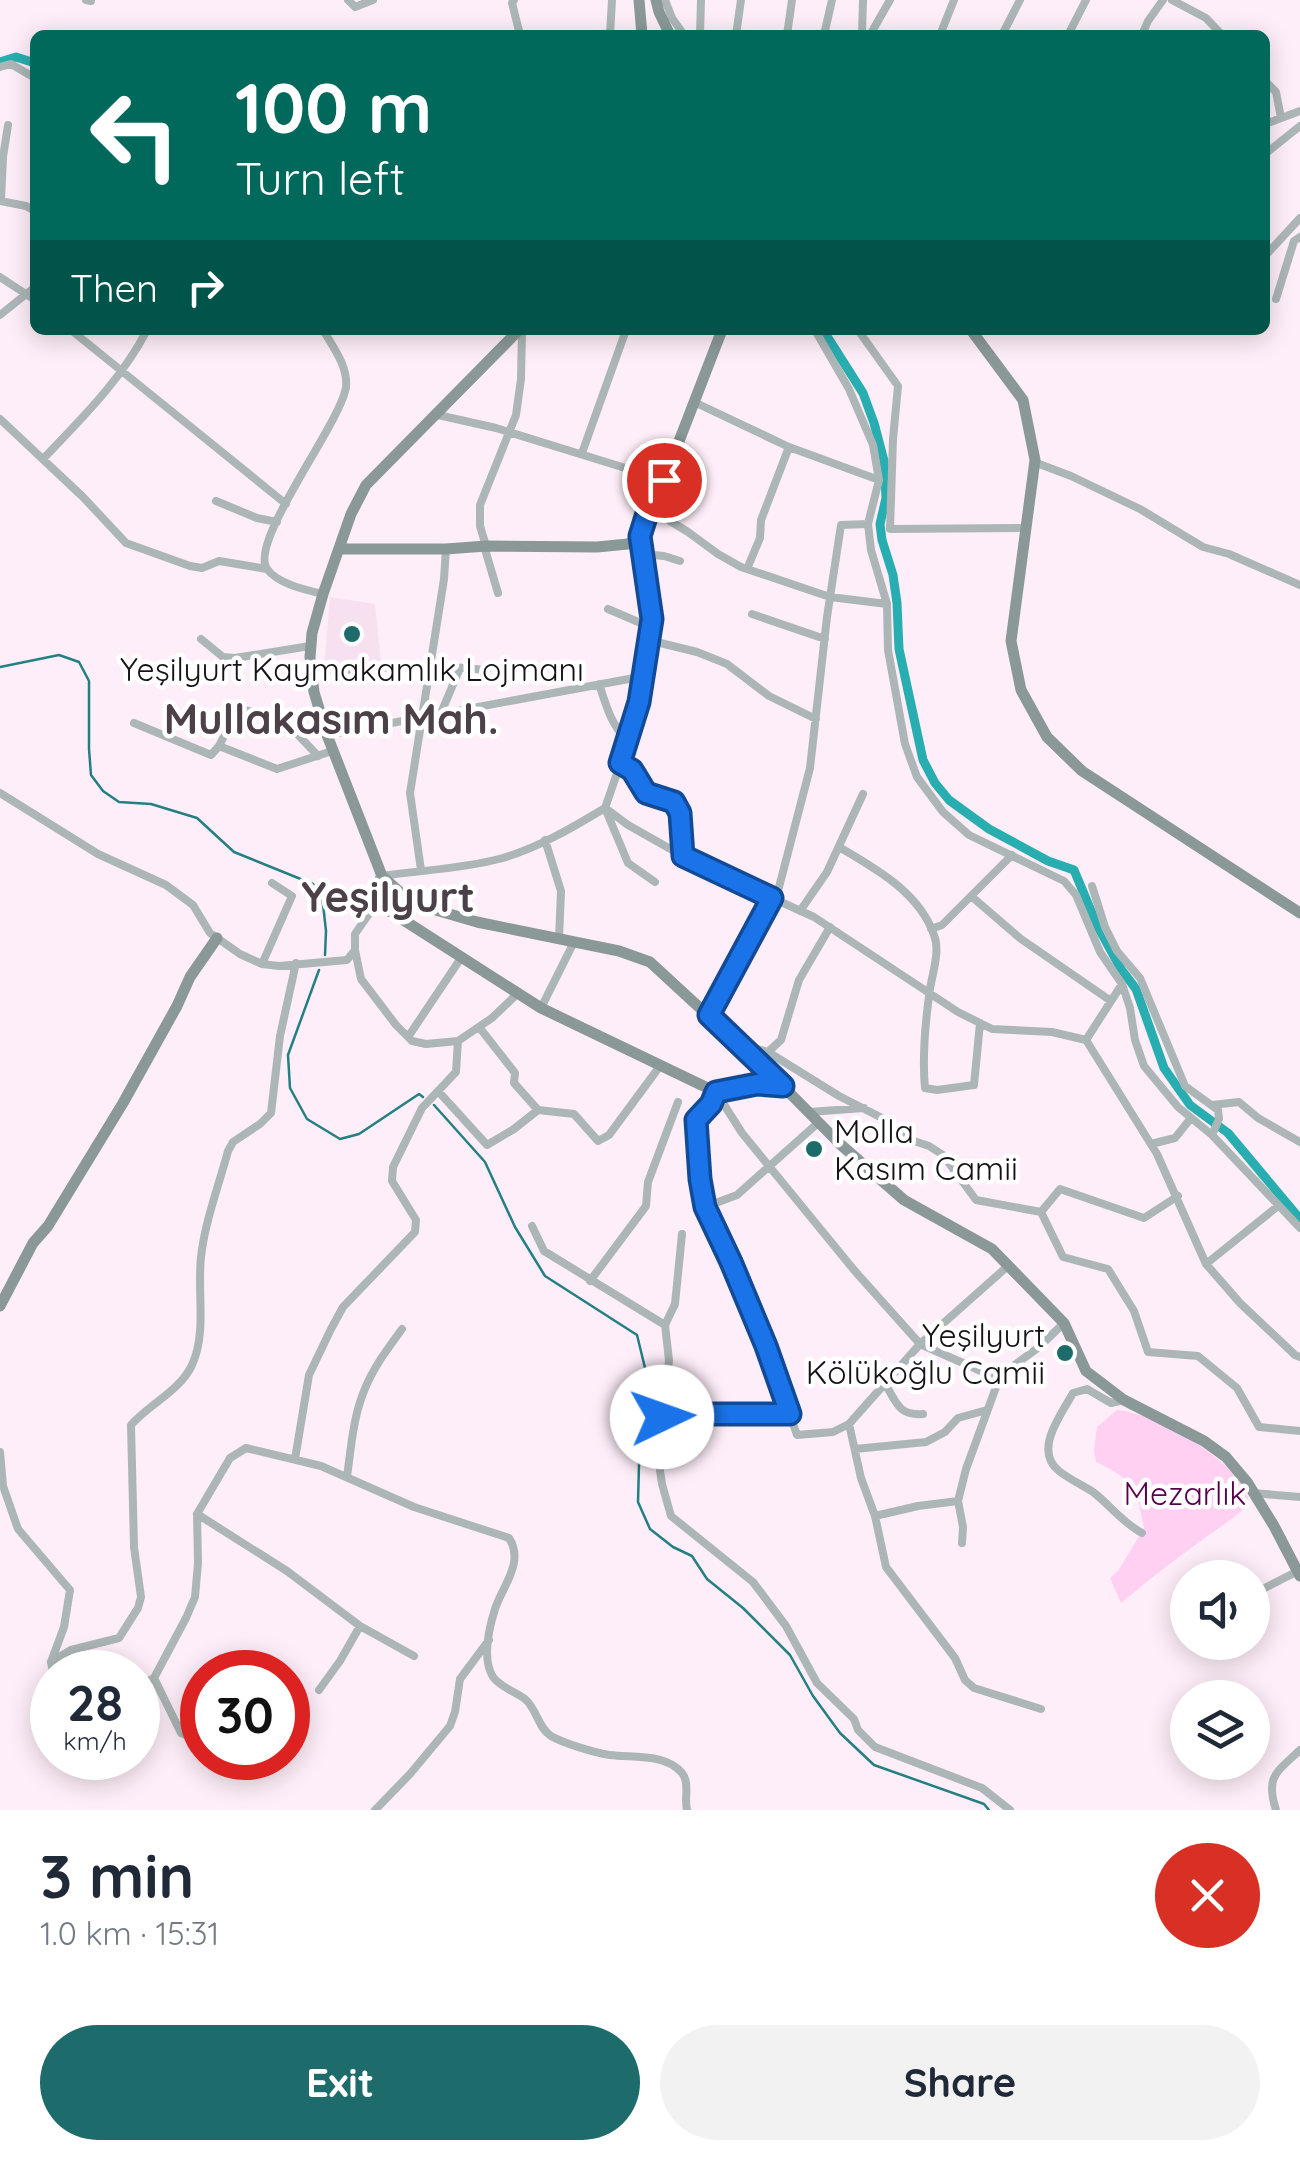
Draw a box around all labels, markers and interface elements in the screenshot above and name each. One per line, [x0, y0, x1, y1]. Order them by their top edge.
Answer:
text: 100 m [235, 63, 432, 151]
icon: left [70, 70, 200, 200]
text: Turn left [235, 150, 405, 206]
icon: right [178, 260, 233, 315]
text: Then [70, 264, 158, 312]
pin [622, 438, 707, 523]
icon: arrive [637, 453, 692, 508]
marker: Yeşilyurt Kaymakamlık Lojmanı [341, 623, 363, 645]
place label: Yeşilyurt Kaymakamlık Lojmanı [120, 649, 584, 689]
district label: Mullakasım Mah. [164, 692, 498, 745]
district label: Yeşilyurt [301, 870, 475, 923]
place label: Molla Kasım Camii [834, 1111, 1018, 1188]
marker: Molla Kasım Camii [803, 1138, 825, 1160]
place label: Yeşilyurt Kölükoğlu Camii [806, 1315, 1045, 1392]
marker: Yeşilyurt Kölükoğlu Camii [1054, 1342, 1076, 1364]
position arrow [610, 1365, 714, 1469]
park label: Mezarlık [1124, 1473, 1246, 1513]
map controls [1170, 1560, 1270, 1780]
button: sound [1170, 1560, 1270, 1660]
speed limit sign: 30 [180, 1650, 310, 1780]
text: 28 [67, 1671, 123, 1734]
button: layers [1170, 1680, 1270, 1780]
text: km/h [63, 1725, 127, 1756]
text: 3 min [40, 1838, 194, 1913]
button: close [1155, 1843, 1260, 1948]
text: 1.0 km · 15:31 [40, 1913, 219, 1953]
button: Exit [40, 2025, 640, 2140]
button: Share [660, 2025, 1260, 2140]

